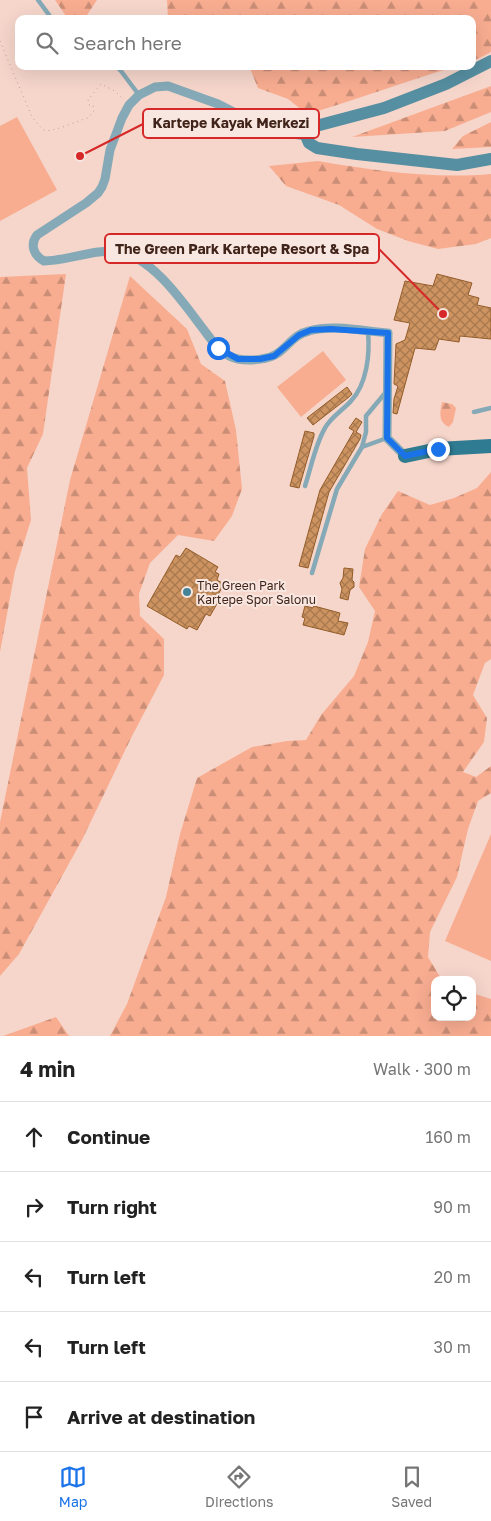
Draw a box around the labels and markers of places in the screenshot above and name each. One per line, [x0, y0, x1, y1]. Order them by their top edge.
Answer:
callout: Kartepe Kayak Merkezi [143, 109, 319, 138]
callout: The Green Park Kartepe Resort & Spa [105, 234, 379, 263]
place label: The Green Park Kartepe Spor Salonu [197, 578, 316, 607]
marker: The Green Park Kartepe Spor Salonu [181, 586, 193, 598]

